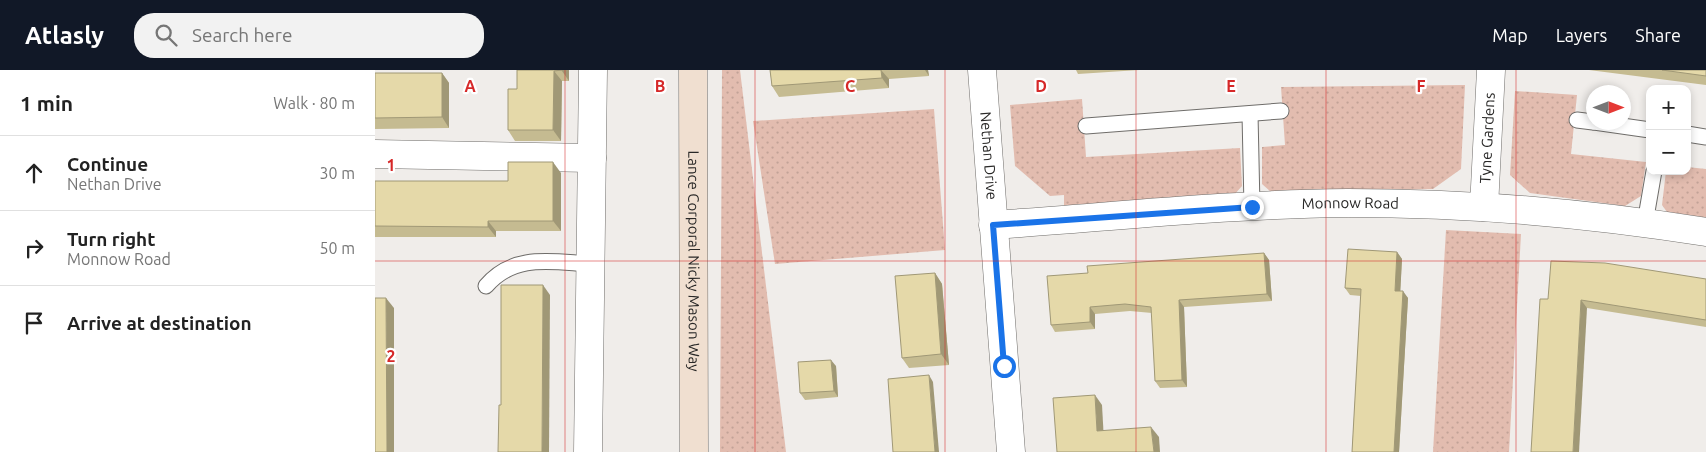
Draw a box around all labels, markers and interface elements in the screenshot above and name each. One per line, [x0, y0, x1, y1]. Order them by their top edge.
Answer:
search box [134, 13, 484, 58]
icon: search [152, 21, 180, 49]
text: Atlasly [25, 22, 104, 49]
text: Search here [192, 24, 292, 46]
text: Map [1492, 25, 1528, 45]
text: Layers [1556, 25, 1607, 45]
text: Share [1635, 25, 1681, 45]
text: A [464, 77, 476, 95]
text: B [655, 77, 665, 95]
text: C [845, 77, 855, 95]
text: D [1035, 77, 1047, 95]
text: E [1226, 77, 1236, 95]
text: F [1417, 77, 1426, 95]
north arrow [1586, 85, 1631, 130]
map controls [1646, 85, 1691, 175]
button: + [1646, 85, 1691, 130]
text: 1 min [20, 91, 73, 115]
street label: Tyne Gardens [1476, 92, 1498, 184]
text: Walk · 80 m [273, 94, 355, 112]
street label: Nethan Drive [977, 111, 1001, 201]
button: − [1646, 130, 1691, 175]
street label: Lance Corporal Nicky Mason Way [685, 151, 703, 371]
text: Continue [67, 153, 148, 175]
text: 1 [386, 156, 396, 174]
icon: ahead [20, 159, 48, 187]
text: 30 m [319, 164, 355, 182]
text: Nethan Drive [67, 175, 162, 193]
street label: Monnow Road [1301, 194, 1399, 212]
route end [1241, 196, 1264, 219]
text: Turn right [67, 228, 155, 250]
icon: right [20, 234, 48, 262]
text: 50 m [319, 239, 355, 257]
text: Monnow Road [67, 250, 171, 268]
icon: arrive [20, 309, 48, 337]
text: Arrive at destination [67, 312, 252, 334]
text: 2 [386, 347, 396, 365]
route start [993, 355, 1016, 378]

